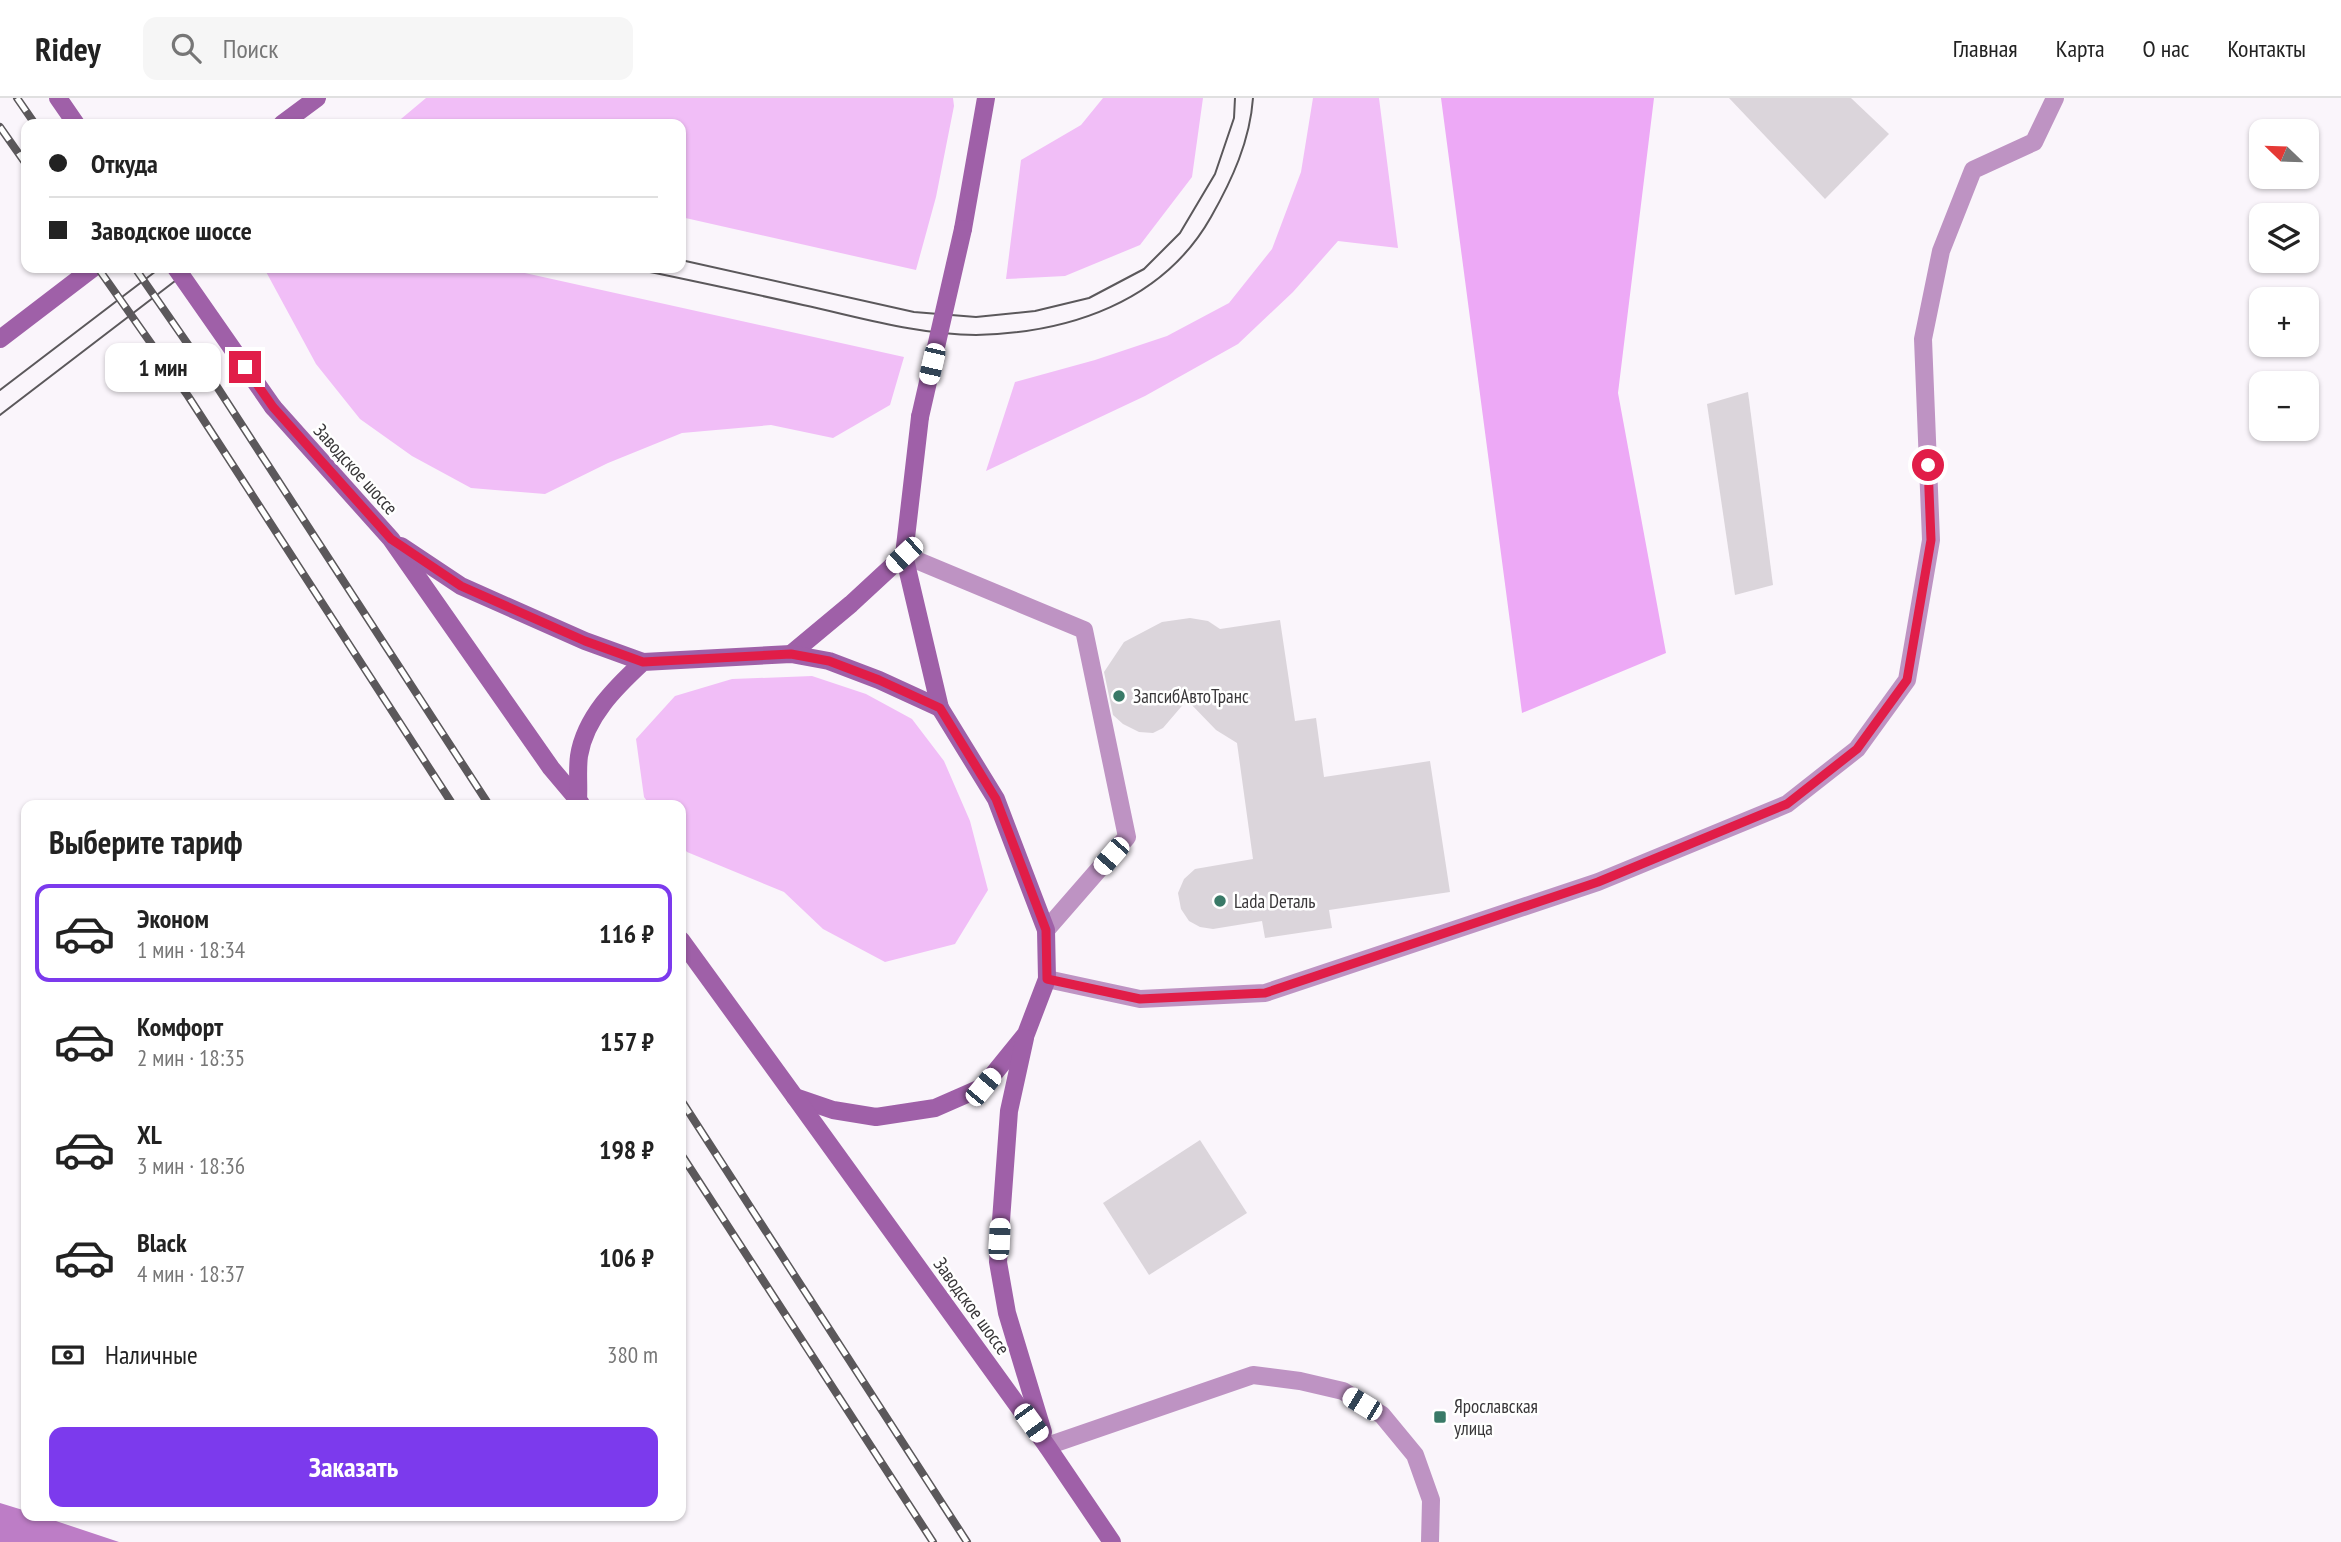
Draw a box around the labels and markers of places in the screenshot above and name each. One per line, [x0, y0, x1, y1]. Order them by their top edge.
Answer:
place label: ЗапсибАвтоТранс [1133, 684, 1249, 708]
marker: ЗапсибАвтоТранс [1111, 688, 1127, 704]
place label: Lada Dеталь [1234, 889, 1315, 913]
marker: Lada Dеталь [1212, 893, 1228, 909]
place label: Ярославская улица [1454, 1394, 1538, 1440]
marker: Ярославская улица [1432, 1409, 1448, 1425]

